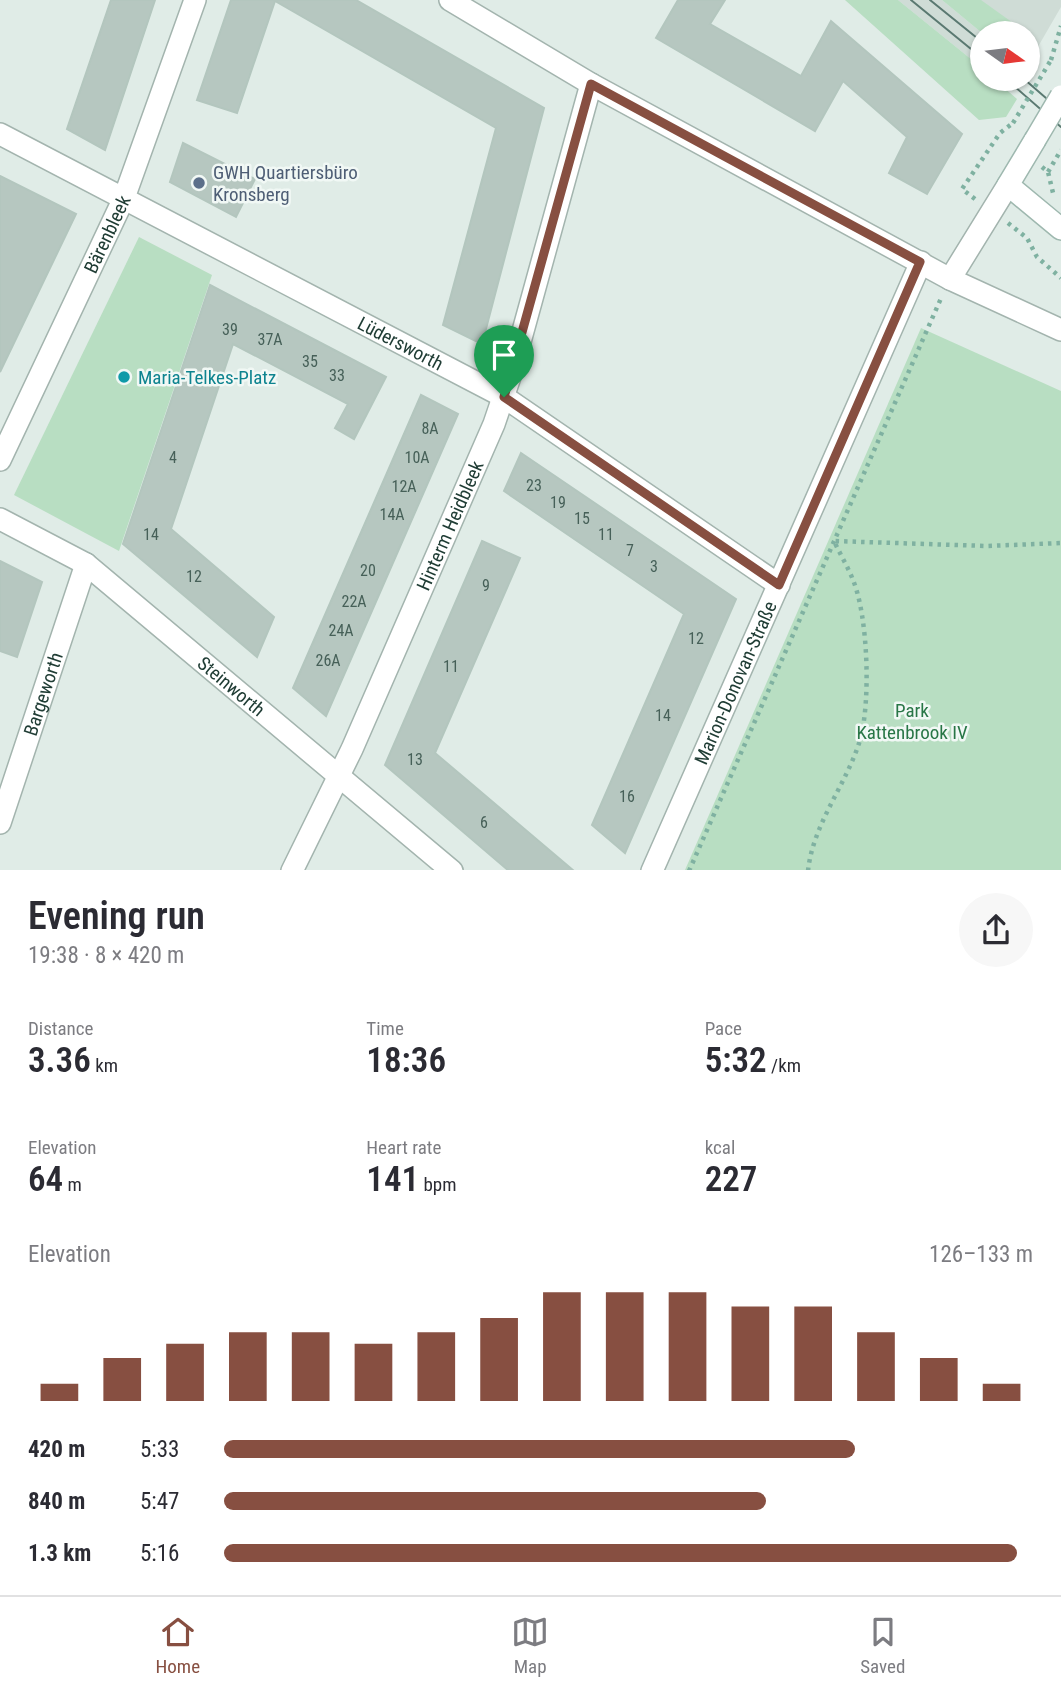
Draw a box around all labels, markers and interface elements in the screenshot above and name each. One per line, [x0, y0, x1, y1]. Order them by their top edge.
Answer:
north arrow [970, 21, 1040, 91]
map controls [970, 21, 1040, 91]
place label: GWH Quartiersbüro Kronsberg [213, 161, 358, 206]
marker: GWH Quartiersbüro Kronsberg [191, 175, 207, 191]
street label: Bärenbleek [79, 191, 136, 277]
street label: Lüdersworth [354, 312, 447, 375]
house number: 39 [222, 320, 238, 339]
pin [474, 325, 534, 397]
house number: 37A [257, 330, 283, 349]
icon: arrive [485, 336, 523, 374]
house number: 35 [302, 352, 318, 371]
place label: Maria-Telkes-Platz [138, 366, 276, 389]
house number: 33 [329, 366, 345, 385]
marker: Maria-Telkes-Platz [116, 369, 132, 385]
house number: 8A [421, 419, 439, 438]
house number: 4 [169, 448, 177, 467]
house number: 10A [404, 448, 430, 467]
street label: Hinterm Heidbleek [412, 457, 489, 594]
house number: 23 [526, 476, 542, 495]
house number: 12A [391, 477, 417, 496]
house number: 19 [550, 493, 566, 512]
house number: 14A [379, 505, 405, 524]
house number: 15 [574, 509, 590, 528]
house number: 14 [143, 525, 159, 544]
house number: 11 [598, 525, 614, 544]
house number: 7 [626, 541, 634, 560]
house number: 3 [650, 557, 658, 576]
house number: 20 [360, 561, 376, 580]
house number: 12 [186, 567, 202, 586]
house number: 9 [482, 576, 490, 595]
house number: 22A [341, 592, 367, 611]
street label: Marion-Donovan-Straße [690, 598, 782, 768]
house number: 24A [328, 621, 354, 640]
house number: 12 [688, 629, 704, 648]
street label: Bargeworth [19, 649, 68, 739]
house number: 26A [315, 651, 341, 670]
street label: Steinworth [193, 652, 270, 721]
house number: 11 [443, 657, 459, 676]
park label: Park Kattenbrook IV [856, 699, 968, 744]
house number: 14 [655, 706, 671, 725]
house number: 13 [407, 750, 423, 769]
house number: 16 [619, 787, 635, 806]
house number: 6 [480, 813, 488, 832]
button: share [959, 893, 1033, 967]
text: Evening run [28, 894, 205, 938]
text: 19:38 · 8 × 420 m [28, 942, 184, 969]
text: Distance [28, 1017, 93, 1040]
text: Time [366, 1017, 404, 1040]
text: Pace [705, 1017, 742, 1040]
text: 3.36 [28, 1040, 91, 1081]
text: 18:36 [366, 1040, 446, 1081]
text: 5:32 [705, 1040, 767, 1081]
text: km [91, 1054, 118, 1077]
text: /km [767, 1054, 801, 1077]
text: Elevation [28, 1136, 96, 1159]
text: Heart rate [366, 1136, 441, 1159]
text: kcal [705, 1136, 735, 1159]
text: 64 [28, 1159, 63, 1200]
text: 141 [366, 1159, 419, 1200]
text: 227 [705, 1159, 757, 1200]
text: m [63, 1173, 82, 1196]
text: bpm [419, 1173, 457, 1196]
text: Elevation [28, 1241, 111, 1268]
text: 126–133 m [929, 1241, 1033, 1268]
text: 420 m [28, 1436, 85, 1463]
text: 5:33 [140, 1436, 179, 1463]
text: 840 m [28, 1488, 85, 1515]
text: 5:47 [140, 1488, 179, 1515]
text: 1.3 km [28, 1540, 91, 1567]
text: 5:16 [140, 1540, 179, 1567]
tab: Home [156, 1613, 200, 1678]
tab: Map [511, 1613, 549, 1678]
tab: Saved [860, 1613, 905, 1678]

